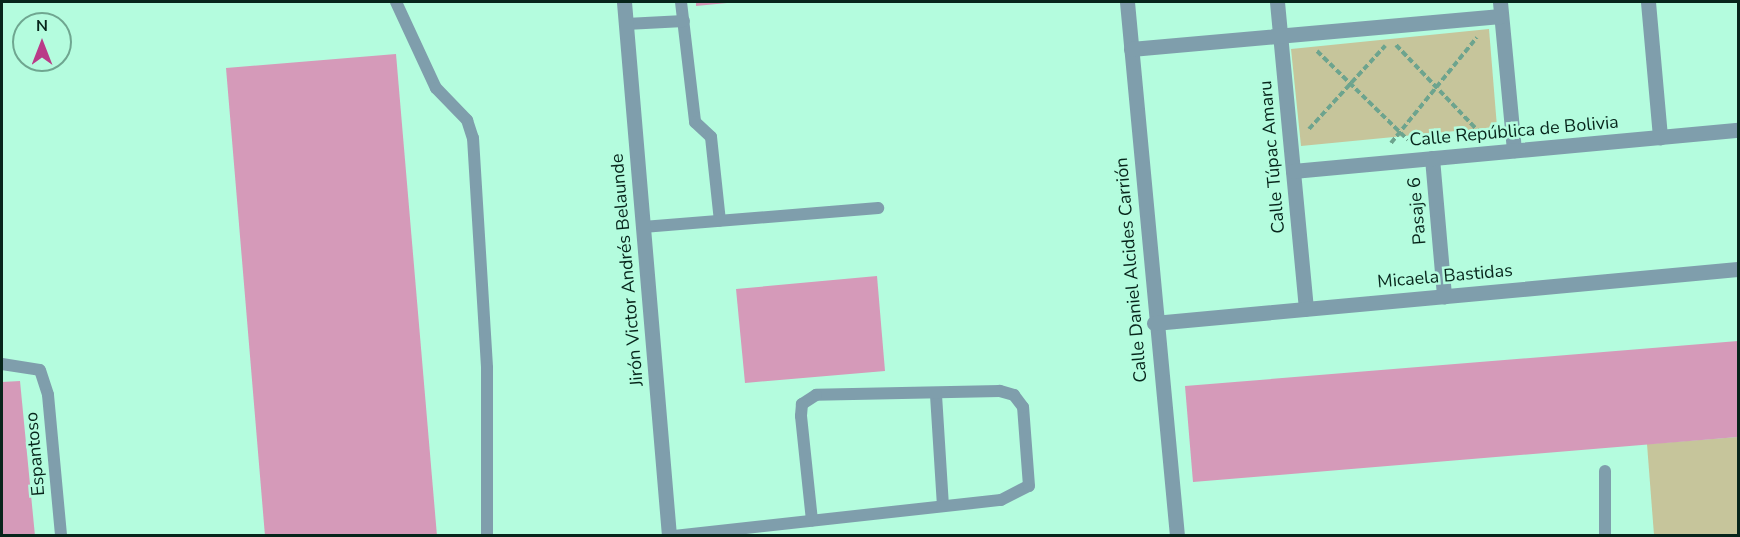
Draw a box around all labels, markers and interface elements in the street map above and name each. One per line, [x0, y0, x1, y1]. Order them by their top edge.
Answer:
north arrow [12, 12, 72, 72]
text: N [36, 15, 48, 37]
street label: Calle Túpac Amaru [1255, 80, 1289, 234]
street label: Calle República de Bolivia [1408, 111, 1620, 151]
street label: Jirón Victor Andrés Belaunde [606, 153, 648, 387]
street label: Calle Daniel Alcides Carrión [1110, 157, 1152, 383]
street label: Pasaje 6 [1403, 176, 1431, 246]
street label: Micaela Bastidas [1376, 259, 1514, 293]
street label: Espantoso [21, 411, 49, 497]

